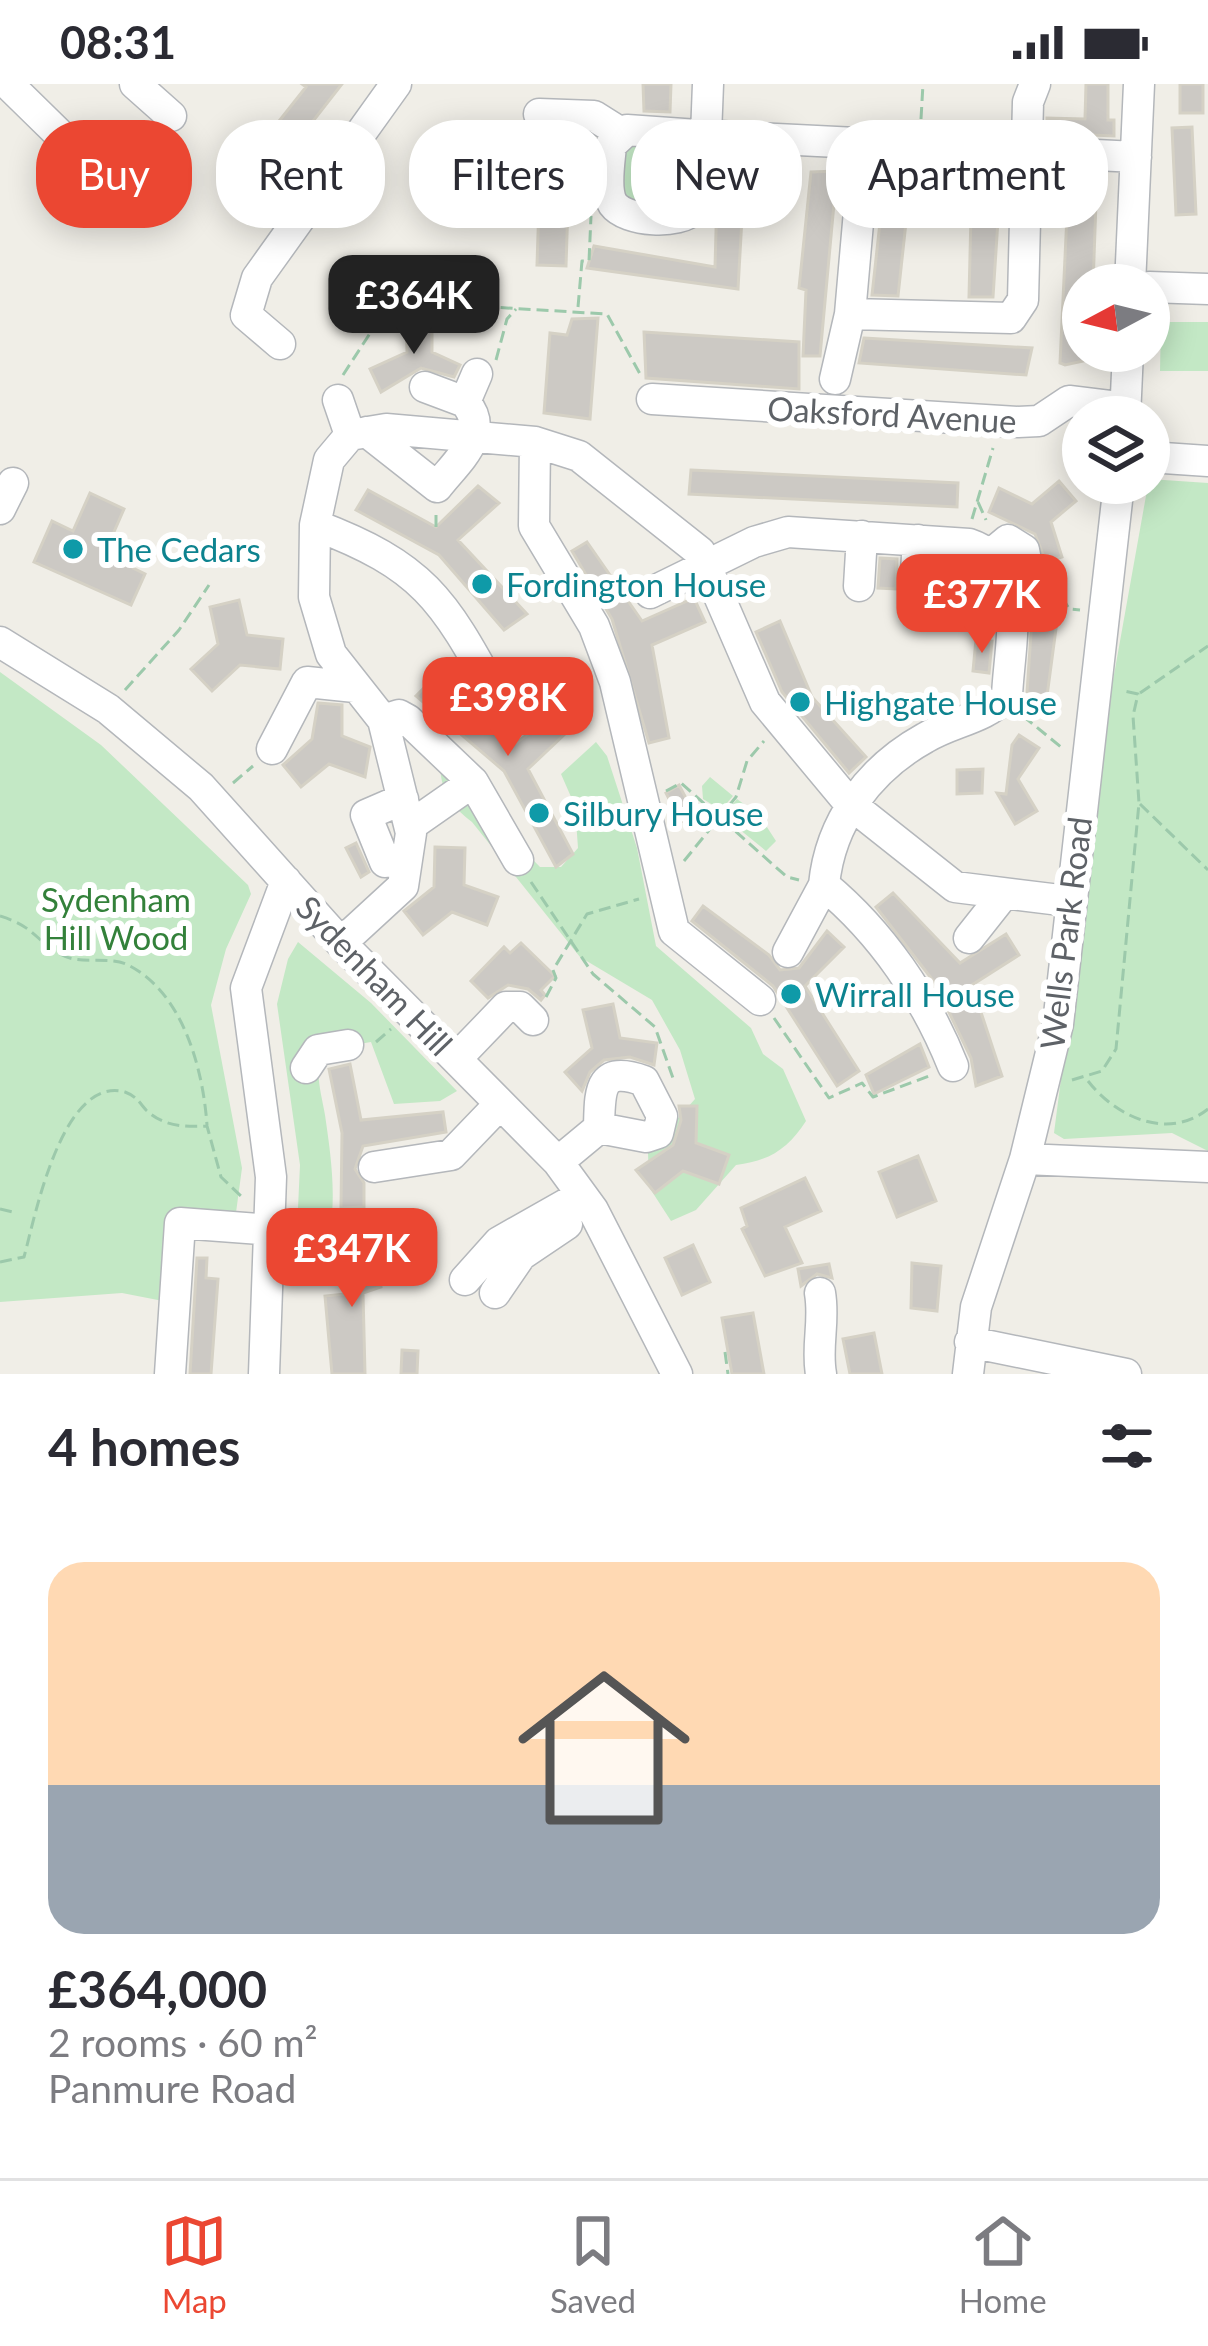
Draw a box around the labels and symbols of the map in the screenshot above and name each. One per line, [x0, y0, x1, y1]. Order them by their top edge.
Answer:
pin: £364K [330, 255, 498, 357]
north arrow [1062, 264, 1170, 372]
street label: Oaksford Avenue [766, 387, 1018, 441]
place label: The Cedars [97, 529, 261, 569]
marker: The Cedars [60, 536, 86, 562]
pin: £377K [898, 554, 1066, 656]
place label: Fordington House [506, 564, 766, 604]
marker: Fordington House [469, 571, 495, 597]
pin: £398K [424, 657, 592, 759]
place label: Highgate House [824, 682, 1057, 722]
marker: Highgate House [787, 689, 813, 715]
place label: Silbury House [563, 793, 764, 833]
marker: Silbury House [526, 800, 552, 826]
street label: Wells Park Road [1031, 814, 1099, 1052]
park label: Sydenham Hill Wood [41, 879, 191, 957]
street label: Sydenham Hill [289, 887, 461, 1063]
place label: Wirrall House [815, 974, 1015, 1014]
marker: Wirrall House [778, 981, 804, 1007]
pin: £347K [268, 1208, 436, 1310]

